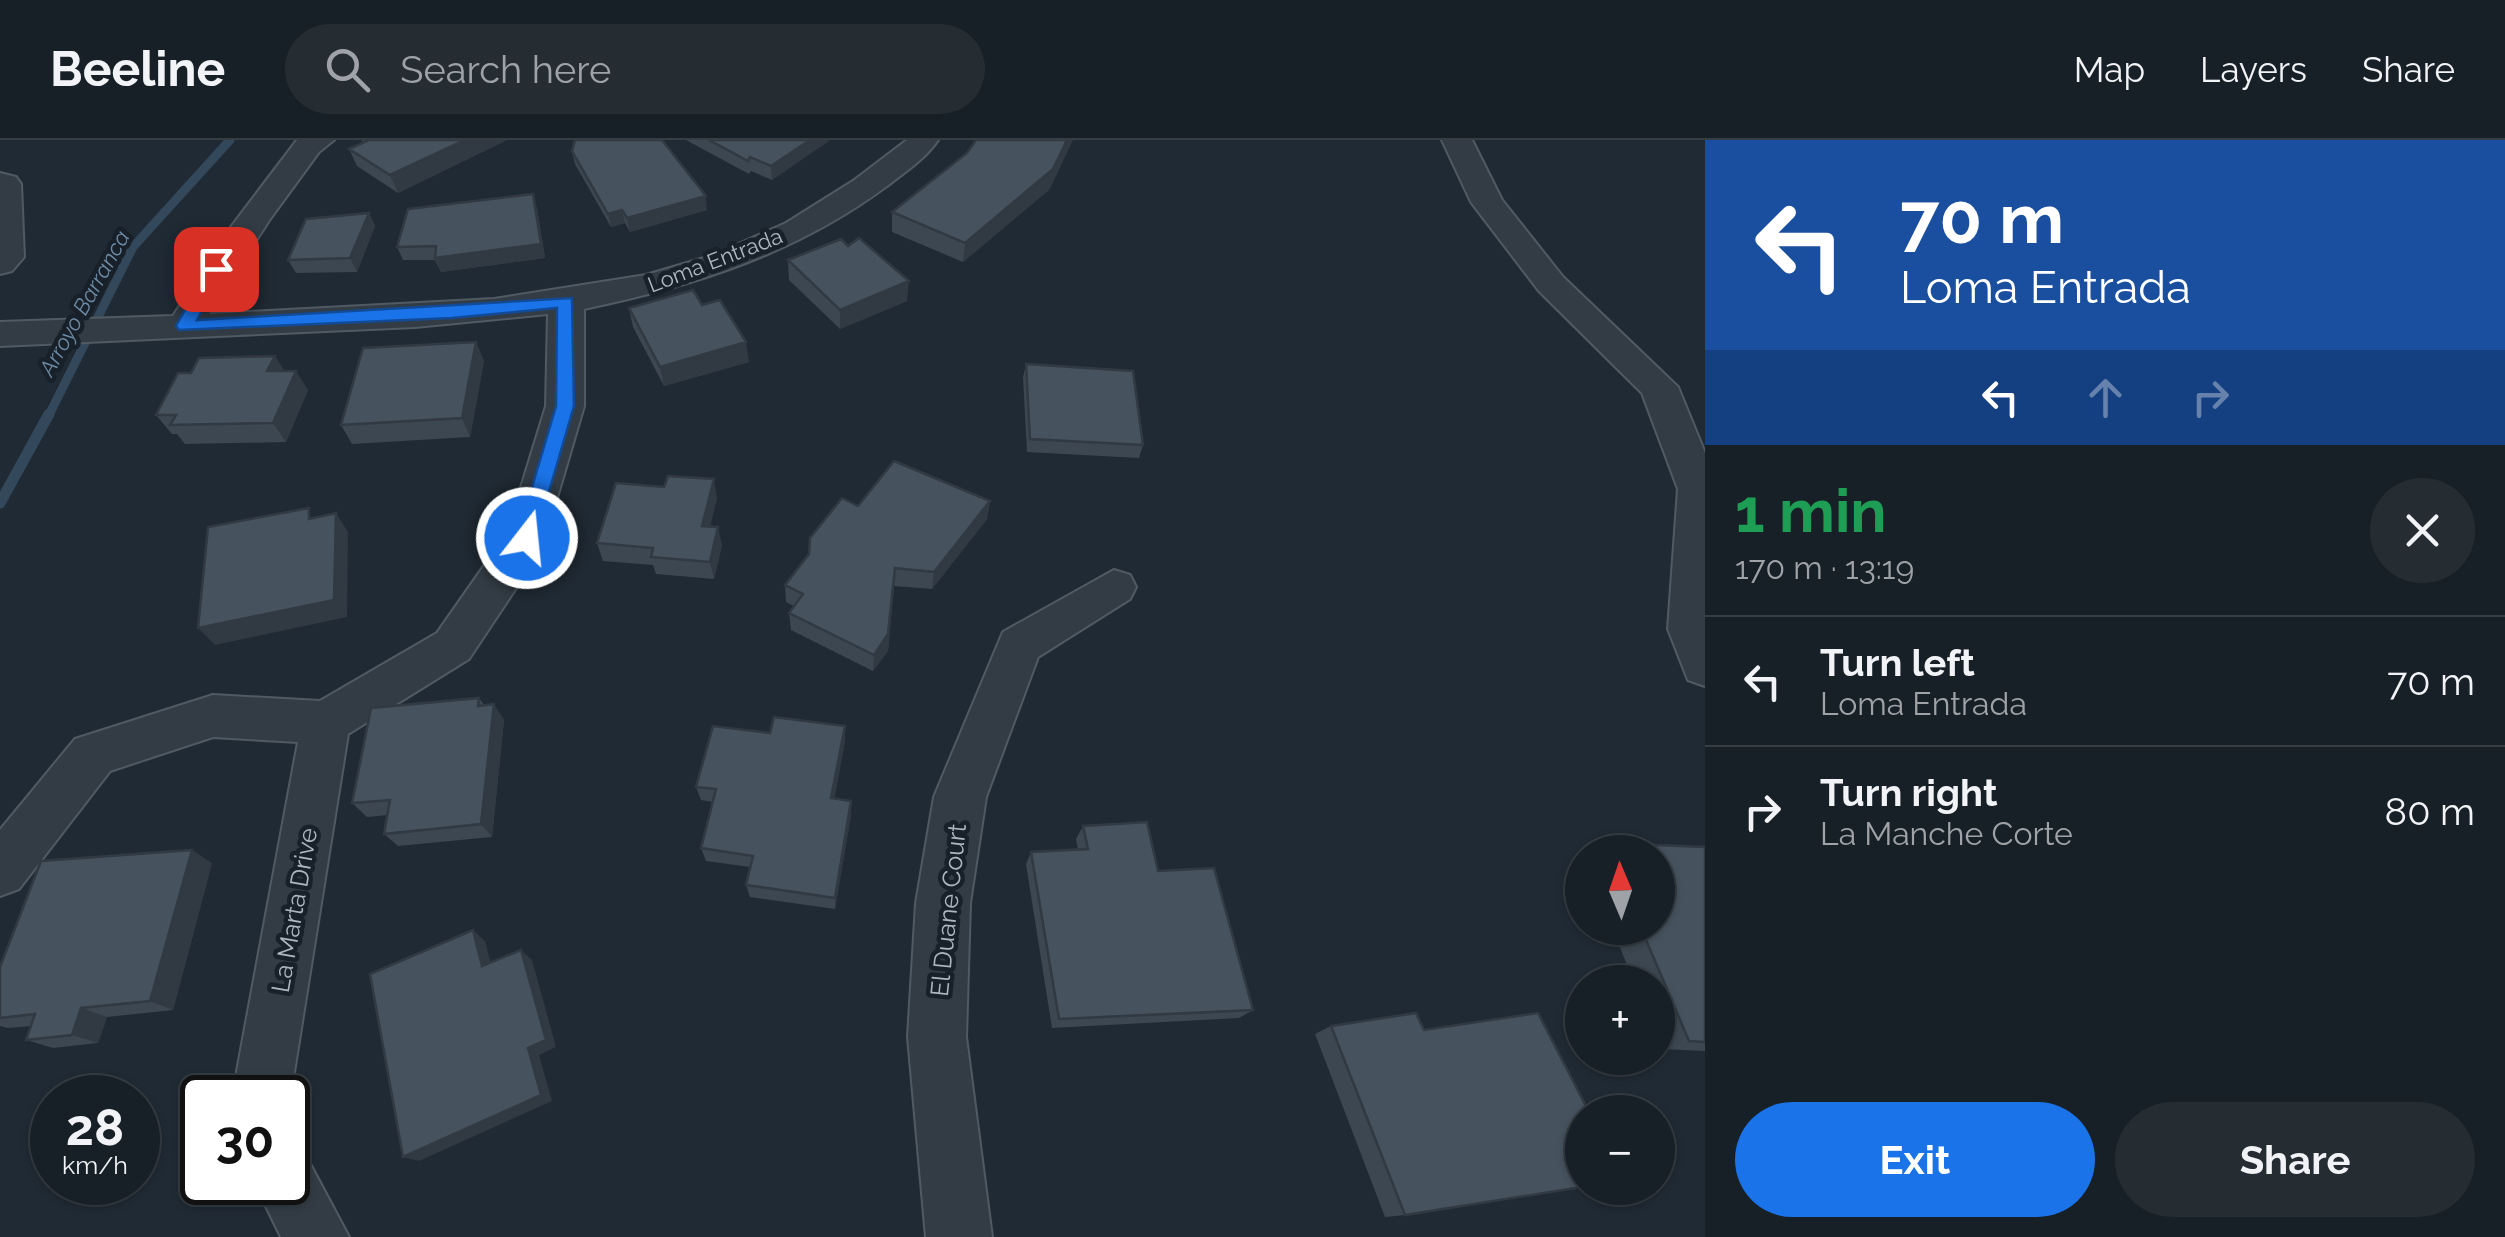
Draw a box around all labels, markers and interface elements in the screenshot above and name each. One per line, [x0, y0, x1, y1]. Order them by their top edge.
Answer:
search box [285, 24, 985, 114]
text: Beeline [50, 41, 225, 97]
icon: search [320, 42, 375, 97]
text: Search here [400, 47, 611, 92]
text: Map [2074, 49, 2145, 90]
text: Layers [2200, 49, 2307, 90]
text: Share [2362, 49, 2455, 90]
text: 70 m [1900, 177, 2064, 259]
icon: left [1735, 180, 1865, 310]
street label: Loma Entrada [644, 222, 786, 298]
water label: Arroyo Barranca [33, 226, 135, 381]
pin [174, 227, 259, 312]
icon: arrive [189, 242, 244, 297]
text: Loma Entrada [1900, 261, 2191, 314]
icon: left [1973, 370, 2028, 425]
icon: ahead [2078, 370, 2133, 425]
icon: right [2183, 370, 2238, 425]
text: 1 min [1735, 476, 1886, 546]
button: close [2370, 478, 2475, 583]
position arrow [475, 486, 579, 590]
text: 170 m · 13:19 [1735, 549, 1914, 586]
text: Turn left [1820, 640, 1975, 685]
icon: left [1735, 654, 1790, 709]
text: 70 m [2387, 659, 2475, 704]
text: Loma Entrada [1820, 685, 2027, 722]
text: Turn right [1820, 770, 1997, 815]
icon: right [1735, 784, 1790, 839]
text: 80 m [2385, 789, 2475, 834]
text: La Manche Corte [1820, 815, 2073, 852]
street label: El Duane Court [924, 821, 972, 998]
street label: La Marta Drive [265, 825, 323, 995]
north arrow [1565, 835, 1675, 945]
map controls [1565, 835, 1675, 1205]
button: + [1565, 965, 1675, 1075]
speed limit sign: 30 [180, 1075, 310, 1205]
button: − [1565, 1095, 1675, 1205]
text: 28 [66, 1098, 124, 1157]
button: Exit [1735, 1102, 2095, 1217]
button: Share [2115, 1102, 2475, 1217]
text: km/h [62, 1150, 128, 1180]

